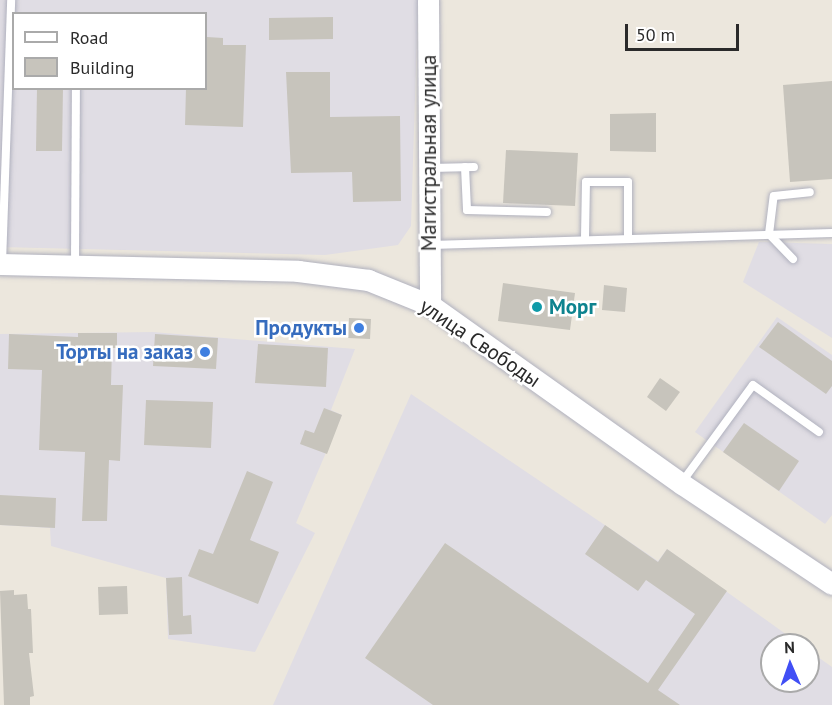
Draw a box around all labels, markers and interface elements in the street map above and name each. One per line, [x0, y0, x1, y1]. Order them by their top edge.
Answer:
legend [12, 12, 207, 90]
scale bar [628, 12, 742, 50]
text: 50 m [636, 23, 675, 46]
text: Road [70, 26, 108, 49]
street label: Магистральная улица [416, 55, 442, 251]
text: Building [70, 56, 134, 79]
street label: улица Свободы [415, 293, 545, 393]
place label: Морг [549, 294, 596, 320]
marker: Морг [530, 300, 544, 314]
place label: Продукты [255, 315, 347, 341]
marker: Продукты [352, 321, 366, 335]
place label: Торты на заказ [56, 339, 193, 365]
marker: Торты на заказ [198, 345, 212, 359]
north arrow [760, 633, 820, 693]
text: N [784, 637, 795, 657]

